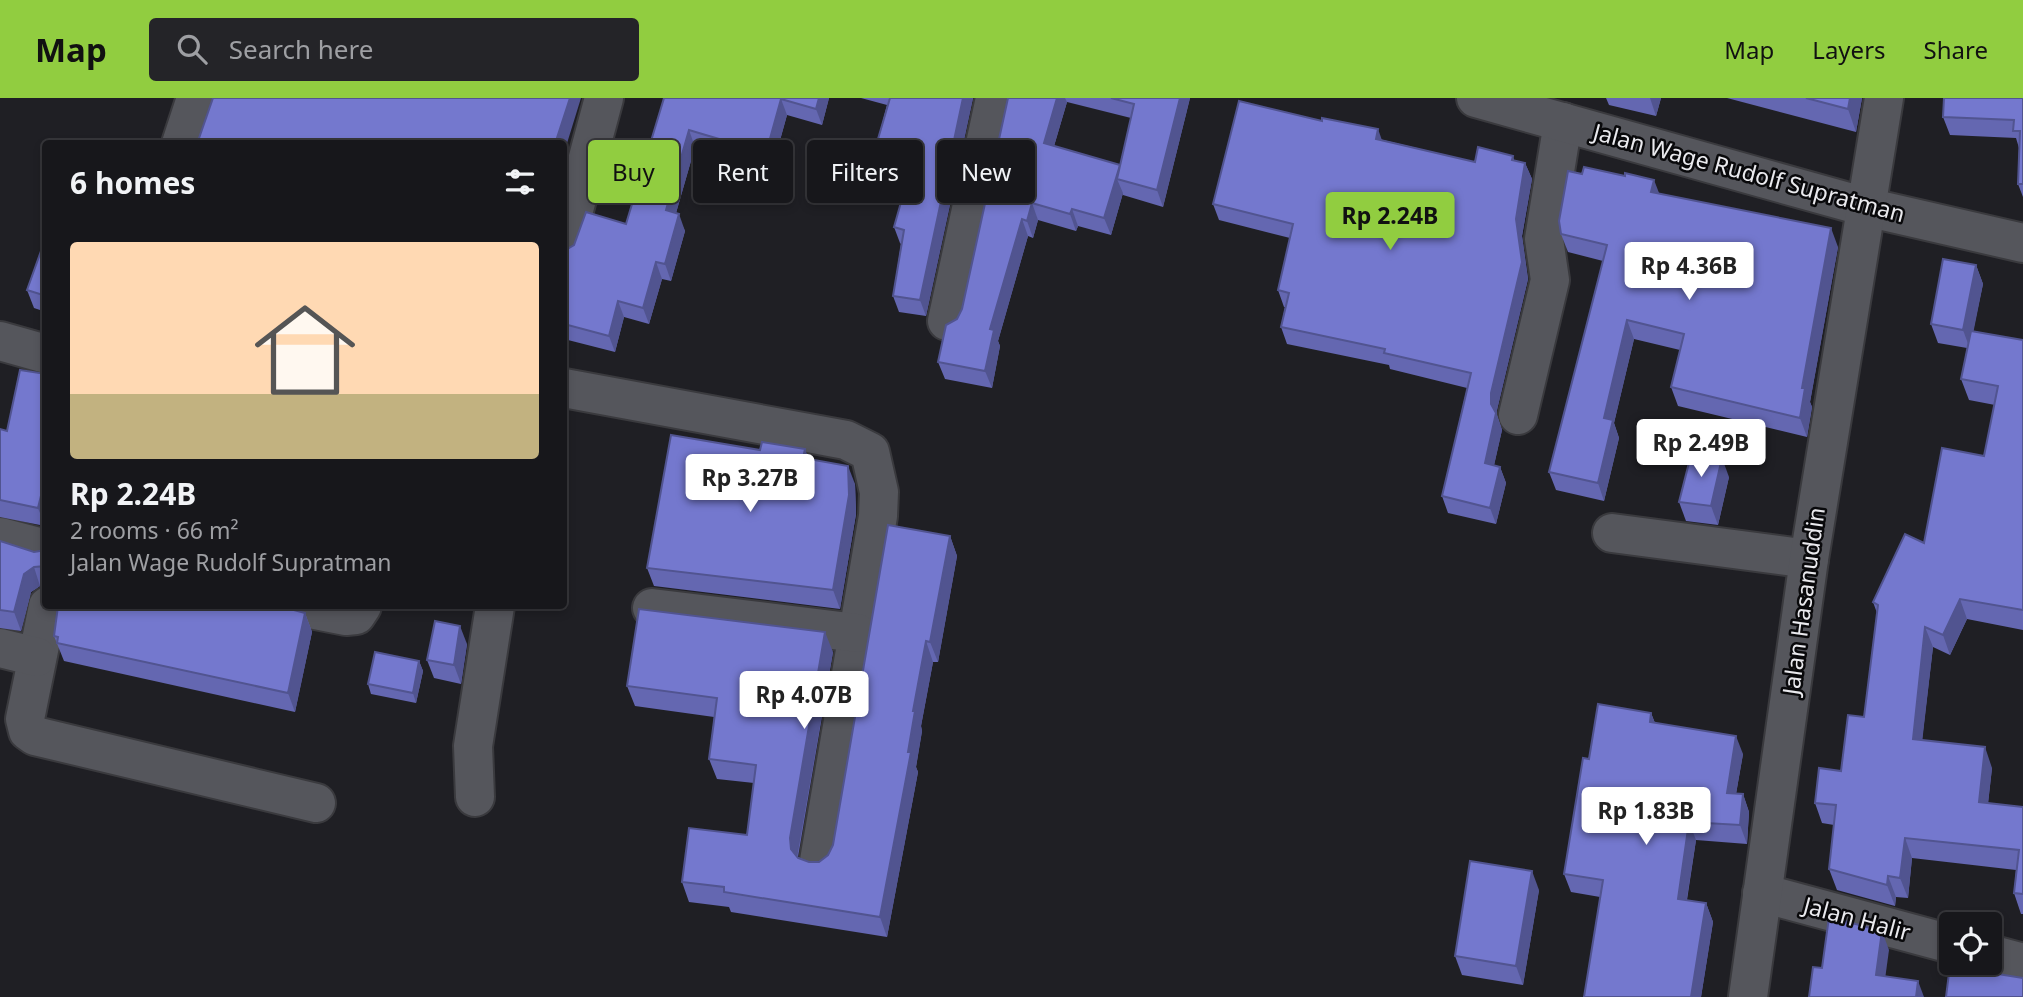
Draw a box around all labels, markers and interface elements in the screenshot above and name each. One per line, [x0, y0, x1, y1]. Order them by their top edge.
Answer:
search box [149, 18, 639, 81]
text: Map [35, 27, 107, 72]
icon: search [173, 30, 211, 68]
text: Search here [229, 31, 373, 67]
text: Map [1724, 33, 1774, 66]
text: Layers [1812, 33, 1886, 66]
text: Share [1924, 33, 1988, 66]
street label: Jalan Wage Rudolf Supratman [1588, 114, 1909, 229]
chip: Buy [588, 140, 679, 203]
chip: Rent [693, 140, 793, 203]
chip: Filters [807, 140, 923, 203]
chip: New [937, 140, 1035, 203]
text: 6 homes [70, 162, 195, 203]
icon: filters [501, 163, 539, 201]
pin: Rp 2.24B [1318, 192, 1462, 252]
text: Rp 2.24B [1342, 199, 1438, 231]
pin: Rp 4.36B [1617, 242, 1761, 302]
text: Rp 4.36B [1641, 249, 1737, 281]
icon: home [242, 287, 368, 413]
pin: Rp 2.49B [1629, 420, 1773, 479]
text: Rp 2.49B [1653, 426, 1749, 458]
pin: Rp 3.27B [678, 454, 822, 514]
text: Rp 3.27B [702, 461, 798, 493]
text: Rp 2.24B [70, 473, 196, 514]
street label: Jalan Hasanuddin [1774, 505, 1832, 699]
text: 2 rooms · 66 m² [70, 514, 239, 546]
text: Jalan Wage Rudolf Supratman [70, 546, 391, 578]
pin: Rp 4.07B [732, 672, 876, 731]
text: Rp 4.07B [756, 678, 852, 710]
pin: Rp 1.83B [1574, 788, 1718, 847]
text: Rp 1.83B [1598, 794, 1694, 826]
street label: Jalan Halir [1798, 888, 1915, 948]
map controls [1939, 912, 2002, 975]
button: locate [1939, 912, 2002, 975]

